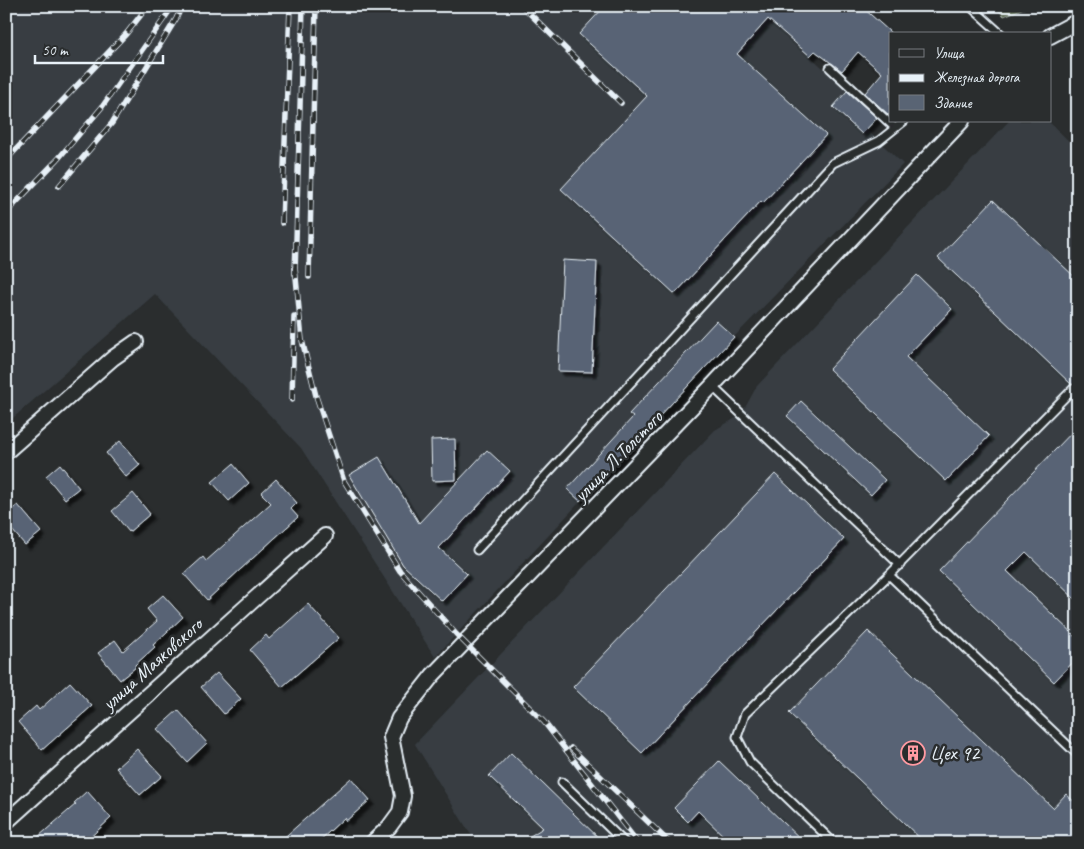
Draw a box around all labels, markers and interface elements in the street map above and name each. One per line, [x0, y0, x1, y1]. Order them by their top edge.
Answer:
scale bar [35, 32, 162, 64]
legend [889, 32, 1052, 122]
text: 50 m [42, 41, 69, 60]
text: Улица [934, 44, 965, 63]
text: Железная дорога [934, 68, 1021, 87]
text: Здание [934, 94, 973, 113]
street label: улица Л.Толстого [567, 404, 669, 508]
street label: улица Маяковского [96, 611, 209, 716]
building icon: Цех 92 [900, 740, 926, 766]
place label: Цех 92 [930, 741, 981, 766]

